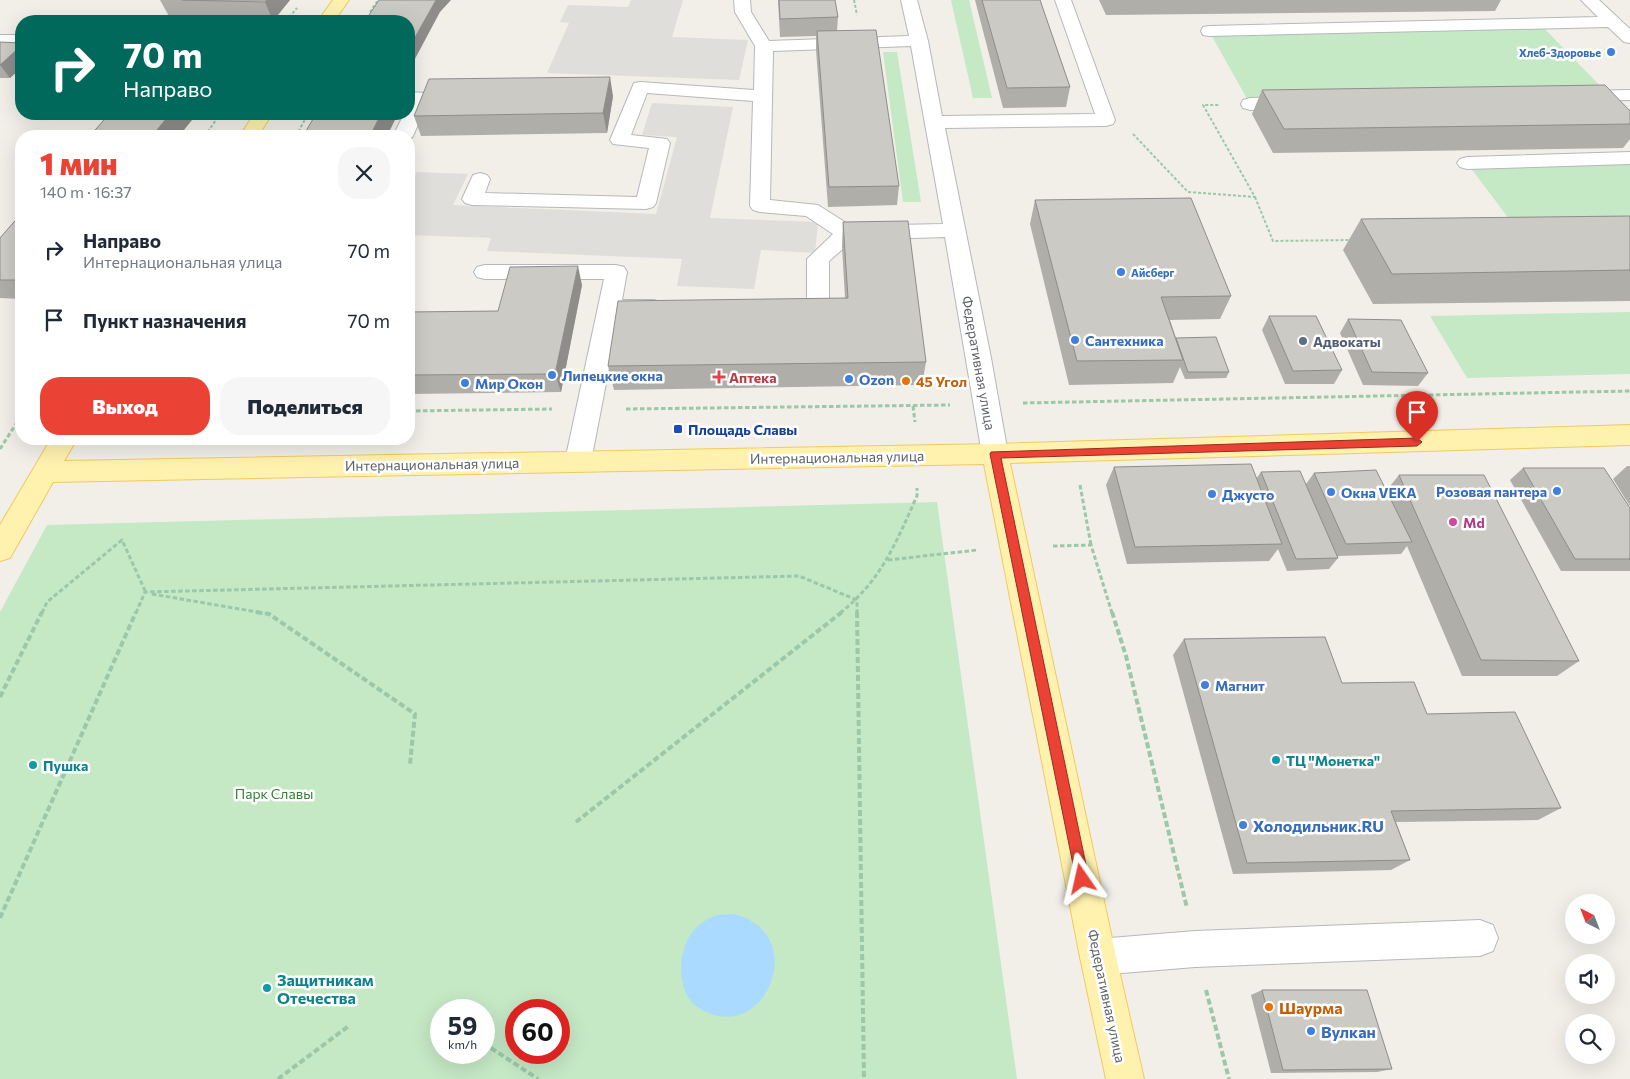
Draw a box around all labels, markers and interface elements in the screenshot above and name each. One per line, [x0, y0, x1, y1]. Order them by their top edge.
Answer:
text: 70 m [123, 32, 203, 75]
icon: right [40, 35, 105, 100]
place label: Хлеб-Здоровье [1519, 46, 1601, 59]
marker: Хлеб-Здоровье [1605, 46, 1617, 58]
text: Направо [123, 75, 213, 102]
text: 1 мин [40, 144, 118, 181]
button: close [338, 147, 390, 199]
text: 140 m · 16:37 [40, 182, 132, 201]
text: Направо [83, 229, 161, 252]
icon: right [40, 236, 68, 264]
text: 70 m [347, 239, 390, 262]
text: Интернациональная улица [83, 252, 282, 271]
marker: Айсберг [1115, 266, 1127, 278]
place label: Айсберг [1131, 266, 1175, 279]
street label: Федеративная улица [959, 295, 999, 431]
icon: arrive [40, 306, 68, 334]
text: Пункт назначения [83, 309, 246, 332]
text: 70 m [347, 309, 390, 332]
place label: Сантехника [1085, 332, 1164, 349]
place label: Адвокаты [1313, 333, 1381, 350]
marker: Сантехника [1069, 334, 1081, 346]
marker: Адвокаты [1297, 335, 1309, 347]
place label: Липецкие окна [562, 367, 663, 384]
marker: Липецкие окна [546, 369, 558, 381]
place label: Аптека [729, 369, 777, 386]
marker: Аптека [713, 371, 725, 383]
place label: Ozon [859, 371, 894, 388]
marker: Ozon [843, 373, 855, 385]
place label: 45 Угол [916, 373, 967, 390]
place label: Мир Окон [475, 375, 543, 392]
marker: 45 Угол [900, 375, 912, 387]
button: Выход [40, 377, 210, 435]
button: Поделиться [220, 377, 390, 435]
marker: Мир Окон [459, 377, 471, 389]
pin [1396, 391, 1438, 442]
icon: arrive [1403, 398, 1431, 426]
place label: Площадь Славы [688, 421, 797, 438]
marker: Площадь Славы [672, 423, 684, 435]
street label: Интернациональная улица [750, 447, 924, 467]
street label: Интернациональная улица [345, 454, 519, 474]
place label: Розовая пантера [1436, 483, 1547, 500]
place label: Окна VEKA [1341, 484, 1417, 501]
marker: Розовая пантера [1551, 485, 1563, 497]
place label: Джусто [1222, 486, 1274, 503]
marker: Окна VEKA [1325, 486, 1337, 498]
marker: Джусто [1206, 488, 1218, 500]
place label: Md [1463, 514, 1485, 531]
marker: Md [1447, 516, 1459, 528]
place label: Магнит [1215, 677, 1265, 694]
marker: Магнит [1199, 679, 1211, 691]
place label: ТЦ "Монетка" [1286, 752, 1380, 769]
marker: ТЦ "Монетка" [1270, 754, 1282, 766]
place label: Пушка [43, 757, 88, 774]
marker: Пушка [27, 759, 39, 771]
park label: Парк Славы [235, 785, 313, 802]
place label: Холодильник.RU [1253, 816, 1384, 835]
marker: Холодильник.RU [1237, 819, 1249, 831]
position arrow [1055, 852, 1107, 904]
north arrow [1565, 894, 1615, 944]
map controls [1565, 894, 1615, 1064]
street label: Федеративная улица [1085, 928, 1129, 1064]
button: sound [1565, 954, 1615, 1004]
place label: Защитникам Отечества [277, 970, 374, 1007]
marker: Защитникам Отечества [261, 982, 273, 994]
place label: Шаурма [1279, 998, 1343, 1017]
speed limit sign: 60 [505, 999, 570, 1064]
marker: Шаурма [1263, 1001, 1275, 1013]
text: 59 [447, 1010, 478, 1040]
button: search [1565, 1014, 1615, 1064]
place label: Вулкан [1321, 1022, 1376, 1041]
marker: Вулкан [1305, 1025, 1317, 1037]
text: km/h [448, 1037, 477, 1051]

